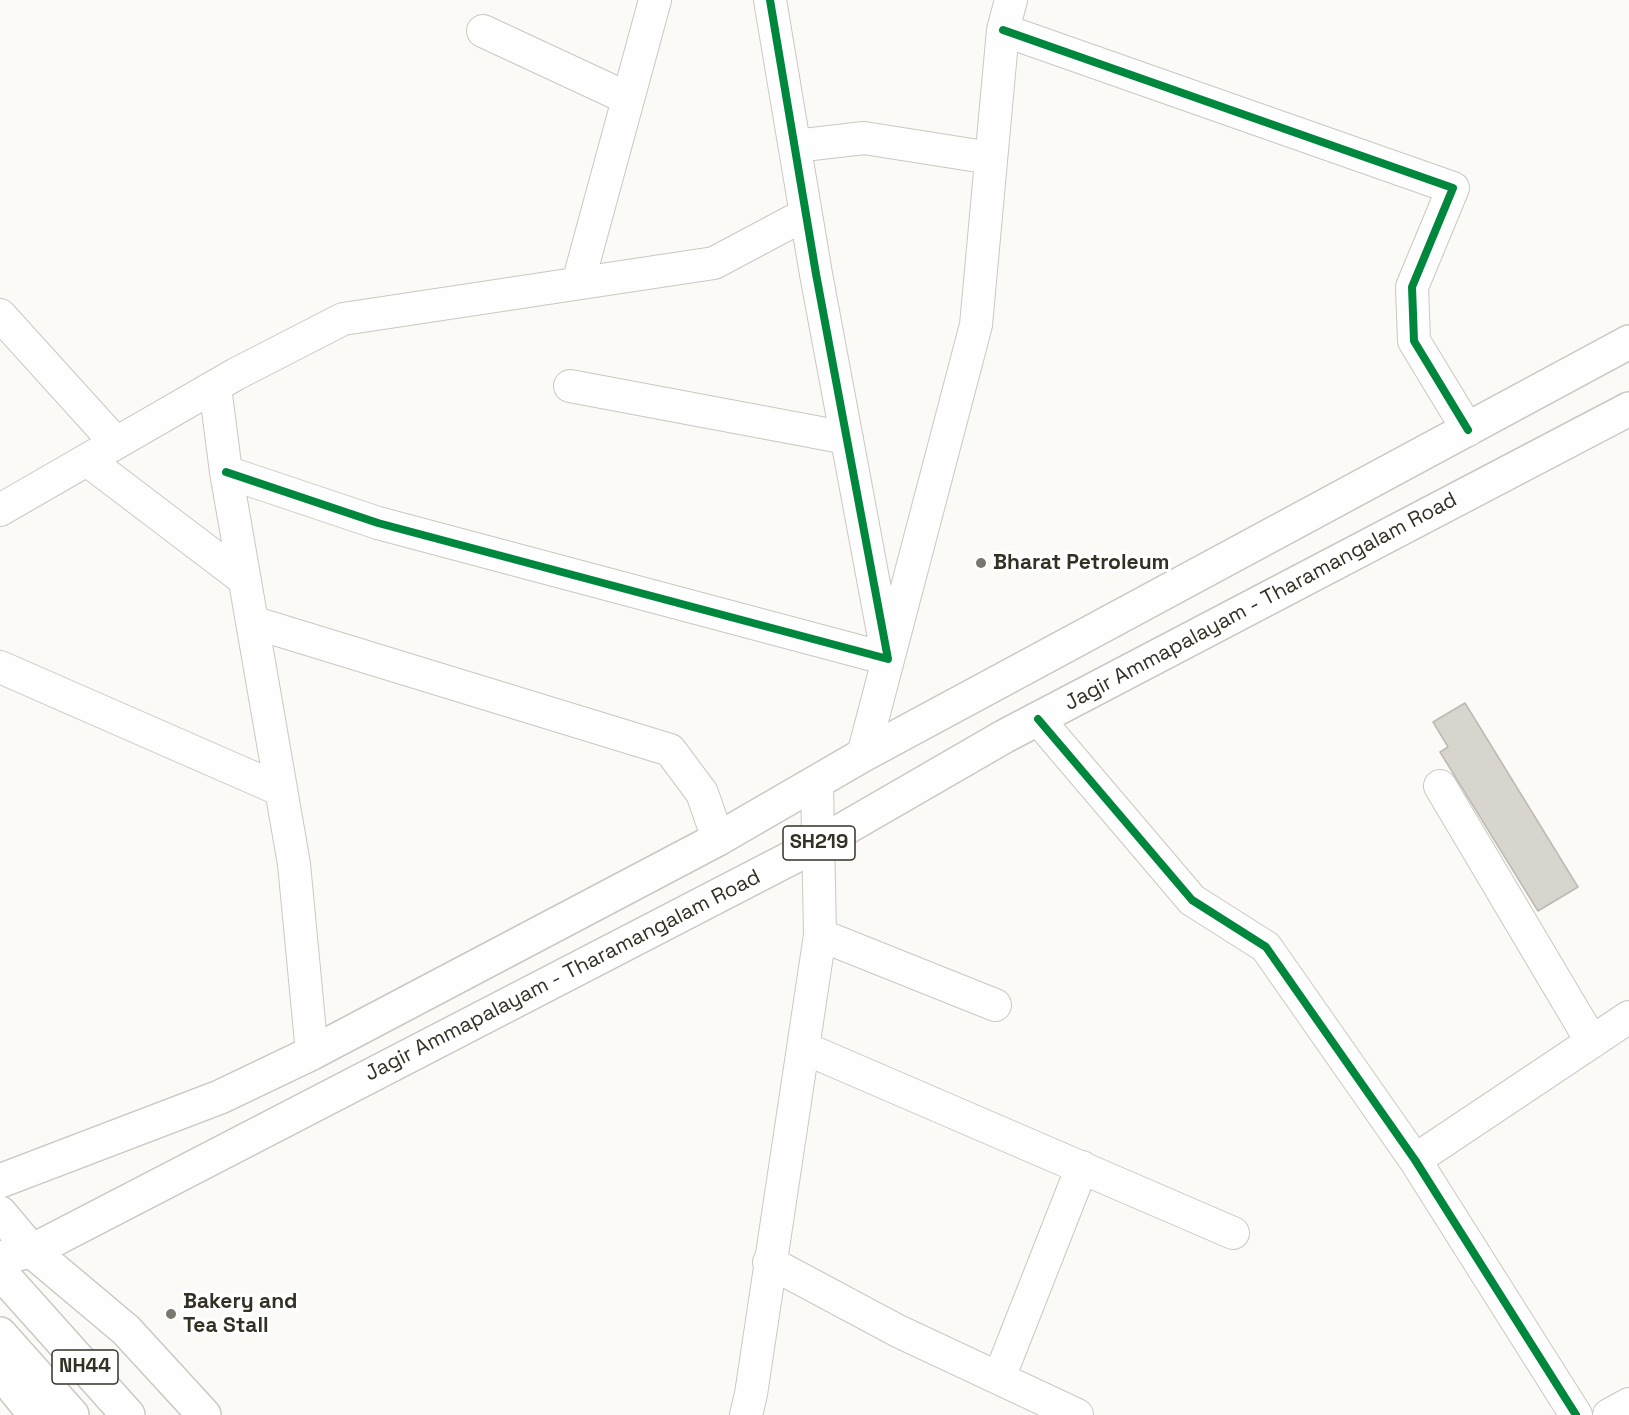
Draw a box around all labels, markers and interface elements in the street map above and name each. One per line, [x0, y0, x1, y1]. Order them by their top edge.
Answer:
street label: Jagir Ammapalayam - Tharamangalam Road [1061, 487, 1461, 717]
place label: Bharat Petroleum [993, 550, 1170, 576]
marker: Bharat Petroleum [974, 556, 988, 570]
road number: SH219 [783, 826, 855, 860]
street label: Jagir Ammapalayam - Tharamangalam Road [361, 865, 765, 1087]
place label: Bakery and Tea Stall [183, 1289, 297, 1339]
marker: Bakery and Tea Stall [164, 1307, 178, 1321]
road number: NH44 [52, 1350, 118, 1384]

